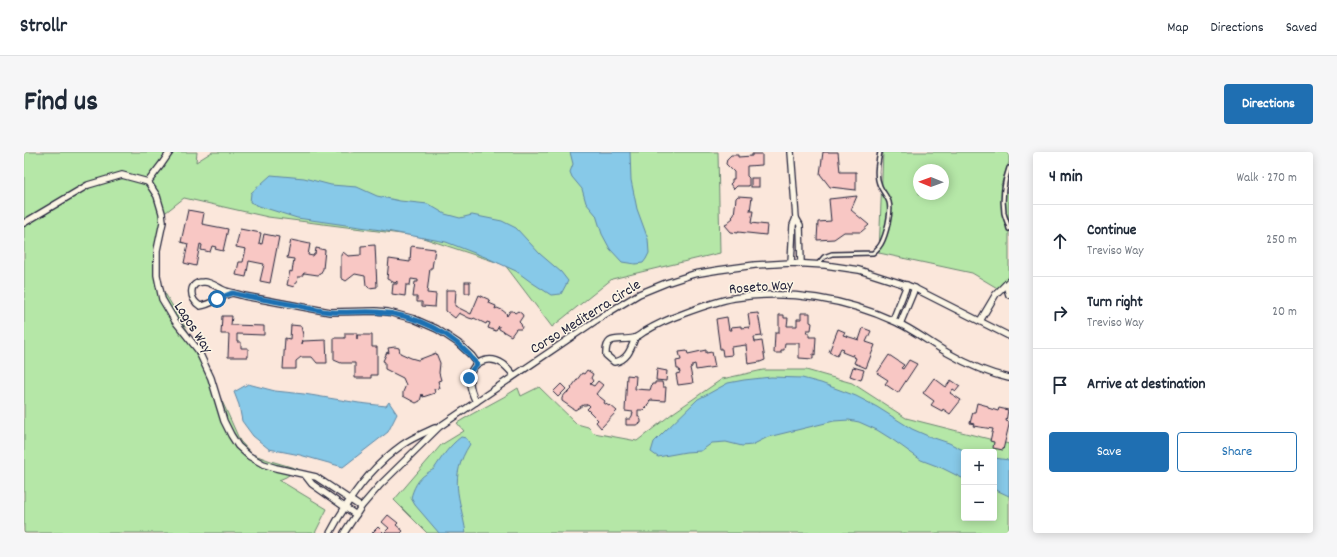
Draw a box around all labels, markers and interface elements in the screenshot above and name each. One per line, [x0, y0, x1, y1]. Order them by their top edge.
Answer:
text: Strollr [20, 14, 67, 41]
text: Map [1167, 18, 1189, 38]
text: Directions [1211, 18, 1264, 38]
text: Saved [1286, 18, 1317, 38]
text: Find us [24, 84, 98, 124]
button: Directions [1224, 84, 1313, 124]
north arrow [913, 164, 949, 200]
text: 4 min [1049, 166, 1083, 190]
text: Walk · 270 m [1236, 169, 1297, 188]
text: Continue [1087, 220, 1136, 242]
icon: ahead [1049, 230, 1071, 252]
text: 250 m [1266, 231, 1297, 250]
text: Treviso Way [1087, 242, 1144, 261]
street label: Corso Mediterra Circle [526, 275, 646, 361]
street label: Roseto Way [728, 275, 795, 301]
route start [208, 290, 226, 308]
text: Turn right [1087, 292, 1143, 314]
street label: Lagos Way [167, 298, 218, 359]
icon: right [1049, 302, 1071, 324]
text: 20 m [1272, 303, 1297, 322]
text: Treviso Way [1087, 314, 1144, 333]
route end [460, 369, 478, 387]
icon: arrive [1049, 374, 1071, 396]
text: Arrive at destination [1087, 374, 1205, 396]
button: Save [1049, 432, 1169, 472]
button: Share [1177, 432, 1297, 472]
map controls [961, 449, 997, 521]
button: + [961, 449, 997, 485]
button: − [961, 485, 997, 521]

